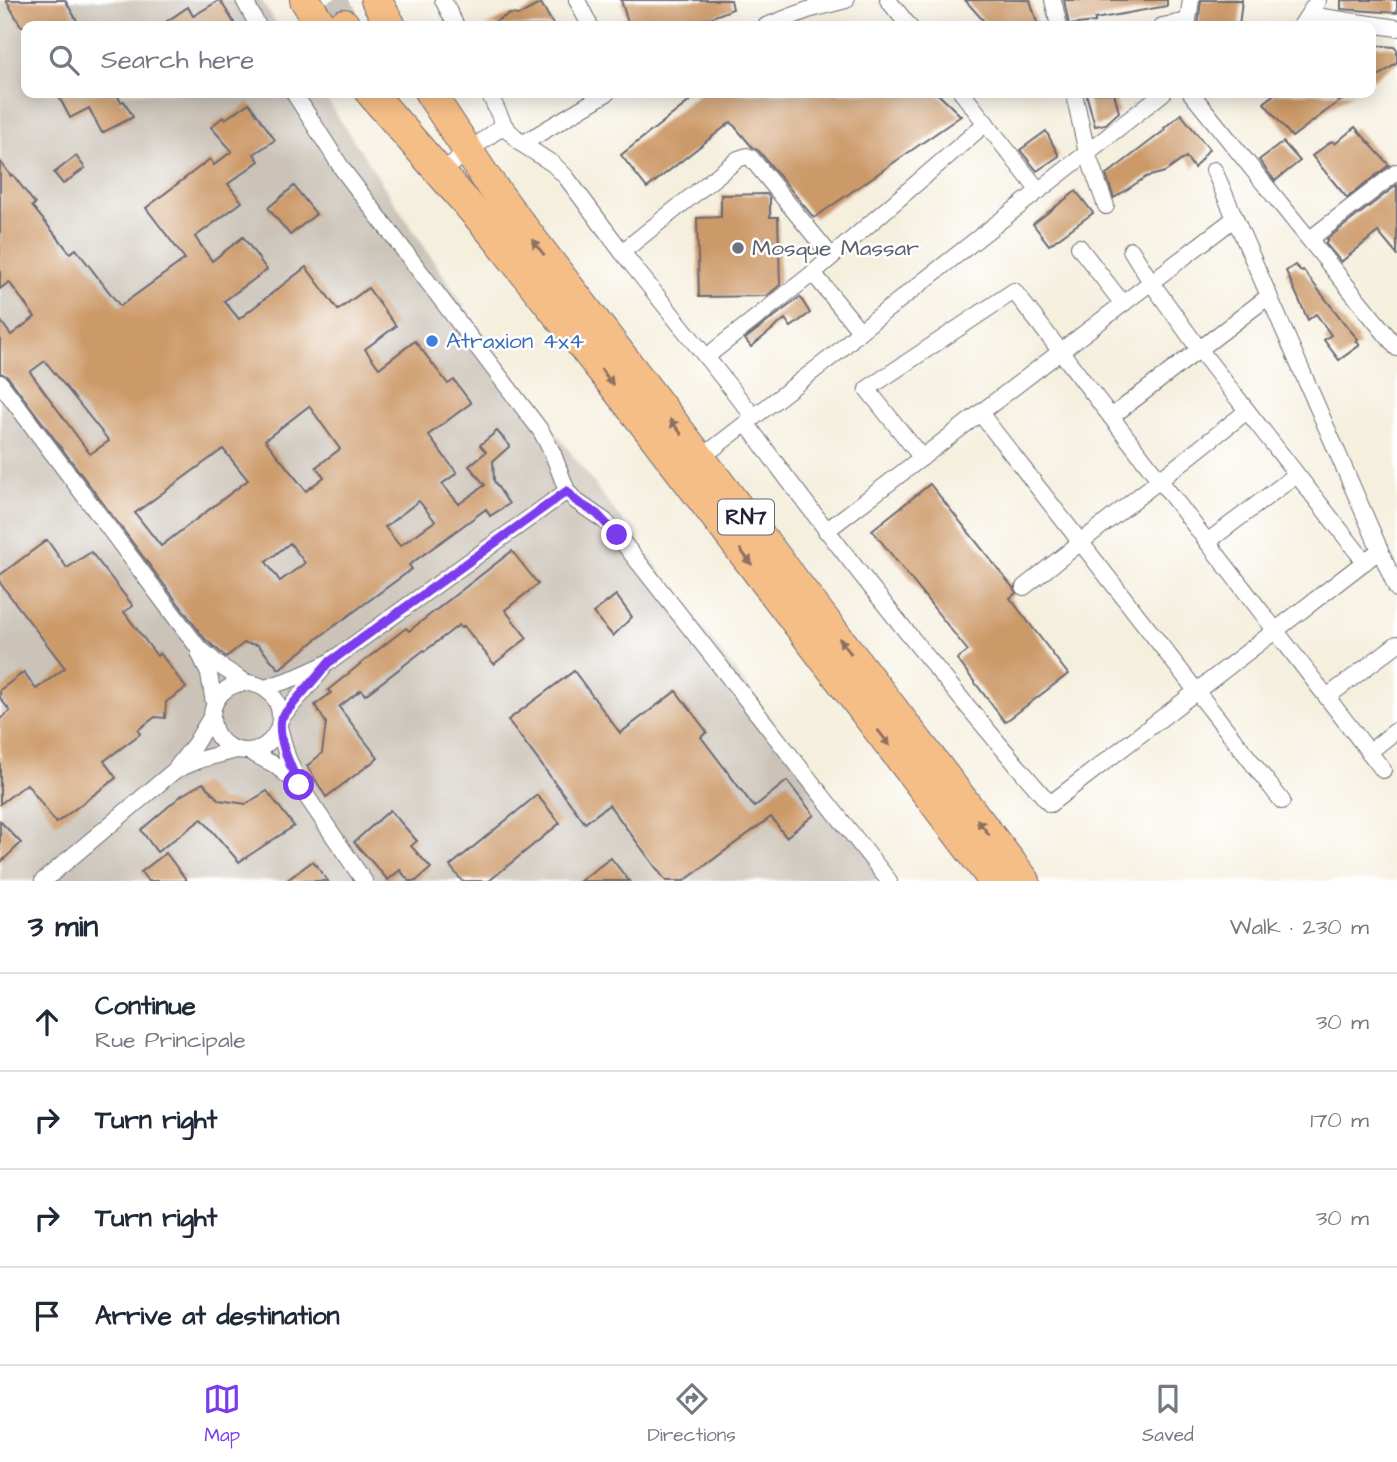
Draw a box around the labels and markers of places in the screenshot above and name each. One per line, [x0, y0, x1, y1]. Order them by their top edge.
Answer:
place label: Mosque Massar [752, 232, 919, 264]
marker: Mosque Massar [730, 240, 746, 256]
place label: Atraxion 4x4 [446, 325, 585, 357]
marker: Atraxion 4x4 [424, 333, 440, 349]

